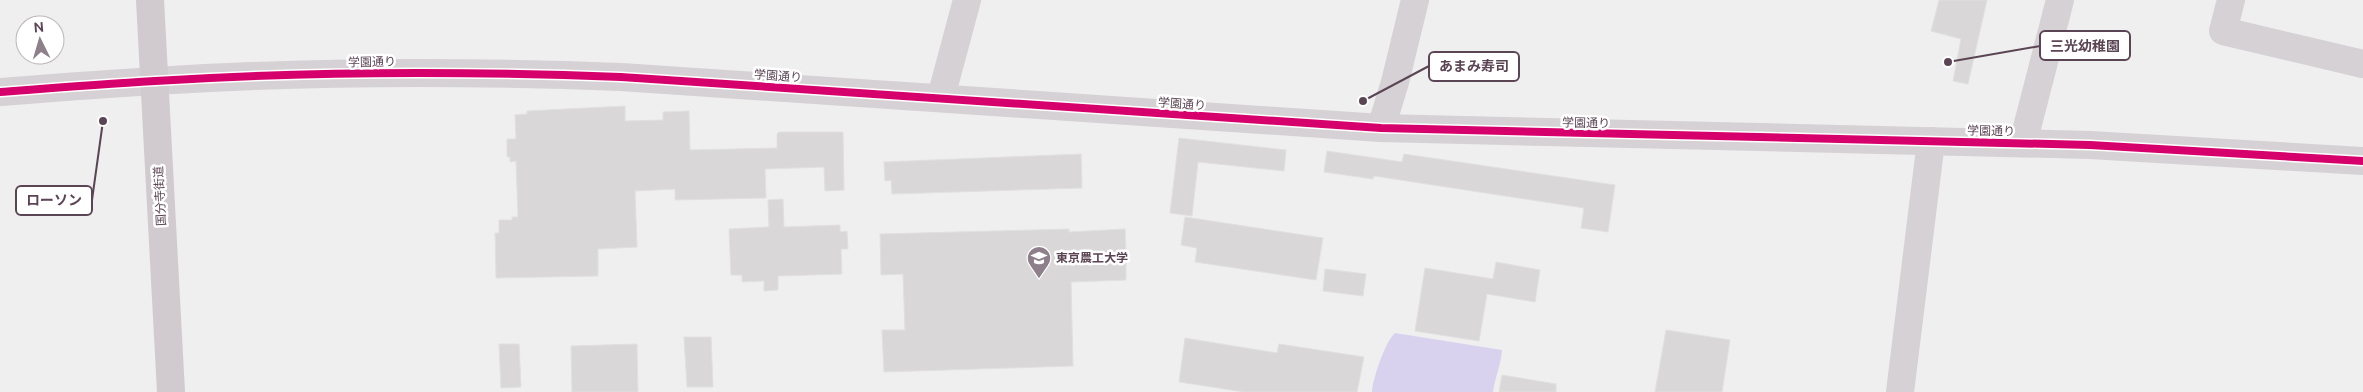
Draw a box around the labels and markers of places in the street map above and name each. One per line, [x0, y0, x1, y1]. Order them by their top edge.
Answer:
callout: 三光幼稚園 [2040, 31, 2130, 60]
callout: あまみ寿司 [1429, 52, 1519, 81]
callout: ローソン [16, 186, 92, 215]
school or university icon: 東京農工大学 [1026, 245, 1052, 279]
place label: 東京農工大学 [1056, 251, 1128, 264]

